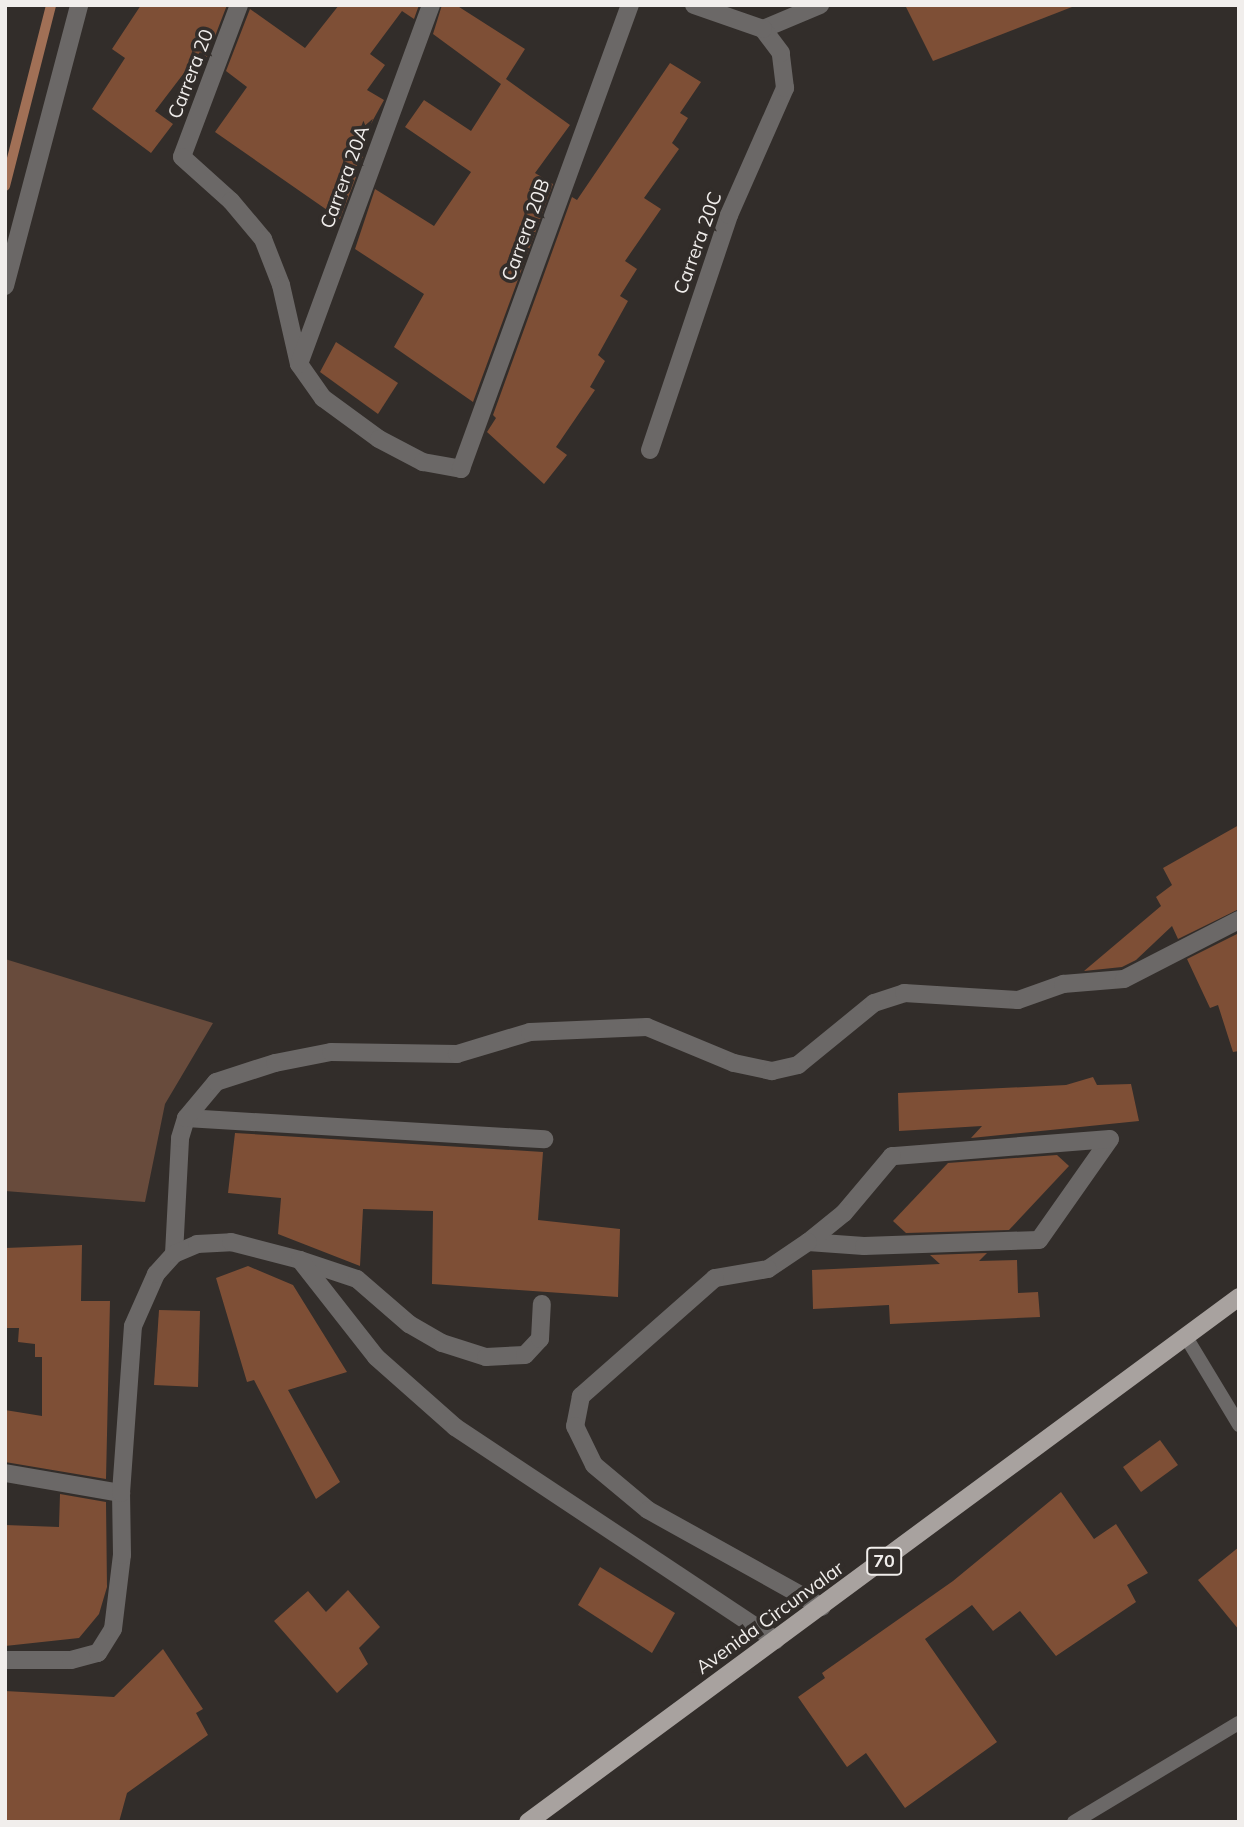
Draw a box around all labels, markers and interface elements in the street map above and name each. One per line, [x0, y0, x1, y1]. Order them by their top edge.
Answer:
street label: Carrera 20 [164, 26, 218, 122]
street label: Carrera 20A [316, 122, 374, 232]
street label: Carrera 20B [497, 176, 555, 284]
street label: Carrera 20C [669, 189, 727, 297]
road number: 70 [865, 1546, 903, 1576]
street label: Avenida Circunvalar [692, 1557, 848, 1679]

